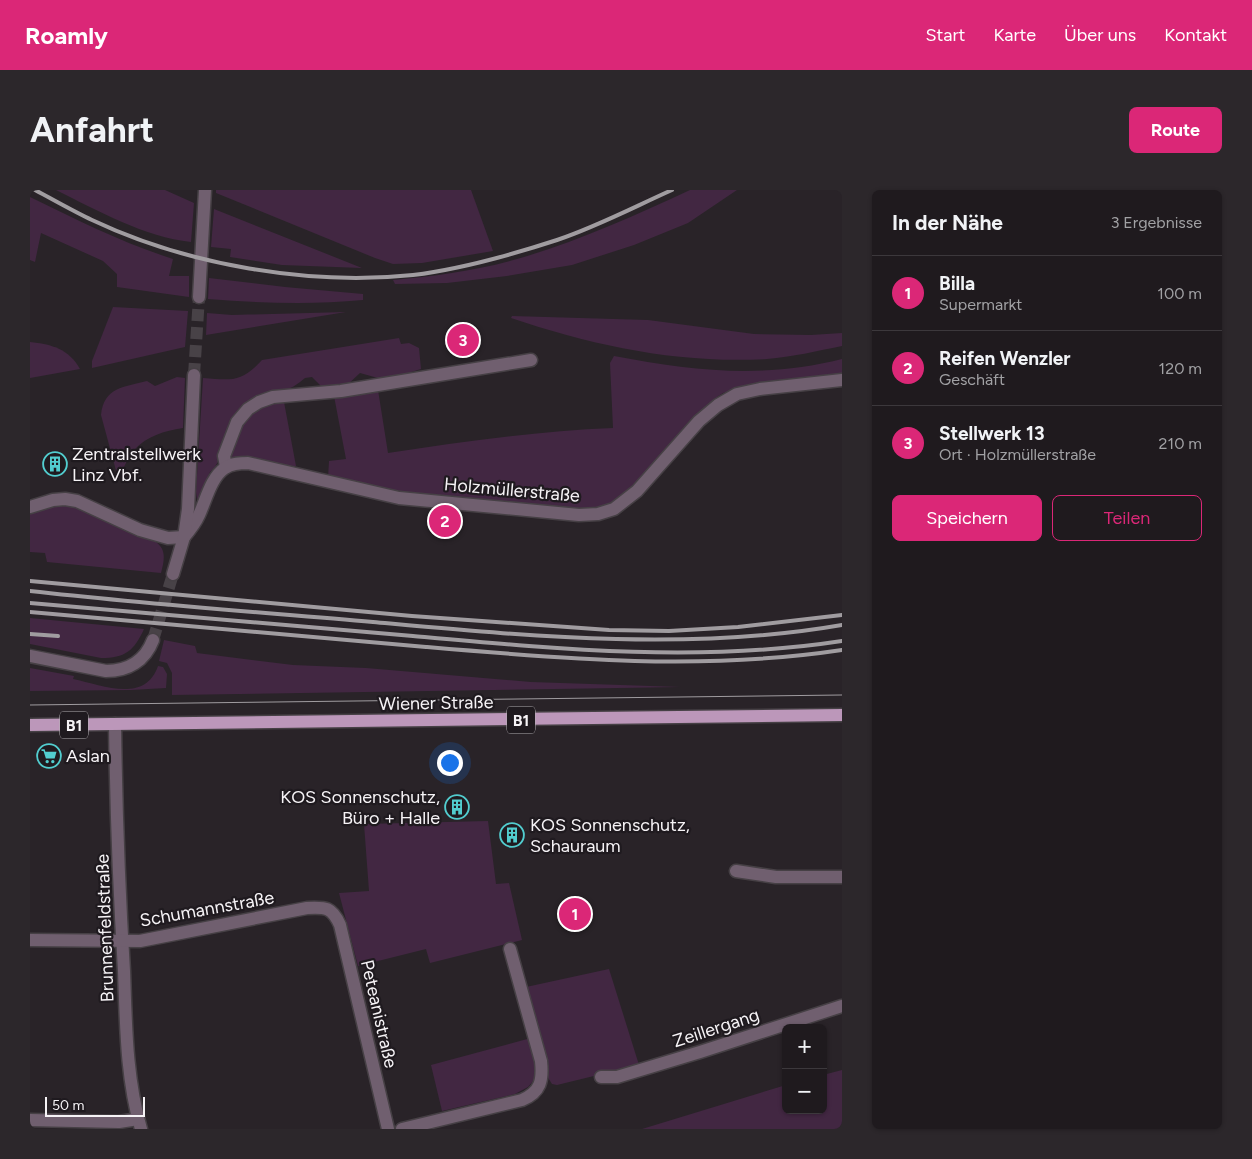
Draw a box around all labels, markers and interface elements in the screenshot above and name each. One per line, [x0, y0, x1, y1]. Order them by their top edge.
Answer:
text: Roamly [25, 21, 108, 50]
text: Start [926, 24, 965, 46]
text: Karte [993, 24, 1036, 46]
text: Über uns [1064, 24, 1136, 46]
text: Kontakt [1164, 24, 1227, 46]
button: Route [1129, 107, 1222, 153]
text: Anfahrt [30, 109, 154, 151]
text: In der Nähe [892, 210, 1003, 235]
text: 3 Ergebnisse [1111, 213, 1202, 232]
text: Billa [939, 272, 975, 295]
text: 1 [905, 284, 911, 303]
text: 100 m [1157, 284, 1202, 303]
text: Supermarkt [939, 295, 1022, 314]
pin: 3 [447, 321, 479, 359]
text: Reifen Wenzler [939, 347, 1071, 370]
text: 2 [903, 359, 913, 378]
text: 120 m [1159, 359, 1202, 378]
text: Geschäft [939, 370, 1005, 389]
text: Stellwerk 13 [939, 422, 1045, 445]
text: 3 [904, 434, 912, 453]
text: 210 m [1159, 434, 1202, 453]
place label: Zentralstellwerk Linz Vbf. [72, 443, 201, 486]
text: Ort · Holzmüllerstraße [939, 445, 1096, 464]
building icon: Zentralstellwerk Linz Vbf. [42, 451, 68, 477]
street label: Holzmüllerstraße [443, 473, 581, 507]
button: Speichern [892, 495, 1042, 541]
button: Teilen [1052, 495, 1202, 541]
pin: 2 [429, 502, 461, 540]
street label: Wiener Straße [378, 691, 494, 715]
road number: B1 [507, 706, 535, 734]
road number: B1 [60, 712, 88, 738]
supermarket icon: Aslan [36, 743, 62, 769]
place label: Aslan [66, 745, 110, 767]
your location [437, 750, 463, 776]
place label: KOS Sonnenschutz, Büro + Halle [280, 786, 440, 829]
building icon: KOS Sonnenschutz, Büro + Halle [444, 794, 470, 820]
place label: KOS Sonnenschutz, Schauraum [530, 814, 690, 857]
building icon: KOS Sonnenschutz, Schauraum [499, 822, 525, 848]
street label: Brunnenfeldstraße [91, 853, 119, 1003]
street label: Schumannstraße [138, 886, 276, 932]
pin: 1 [559, 895, 591, 933]
street label: Peteanistraße [356, 958, 402, 1070]
street label: Zeillergang [670, 1004, 762, 1052]
map controls [782, 1024, 827, 1114]
button: + [782, 1024, 827, 1069]
button: − [782, 1069, 827, 1114]
scale bar [45, 1094, 145, 1117]
text: 50 m [52, 1097, 84, 1114]

